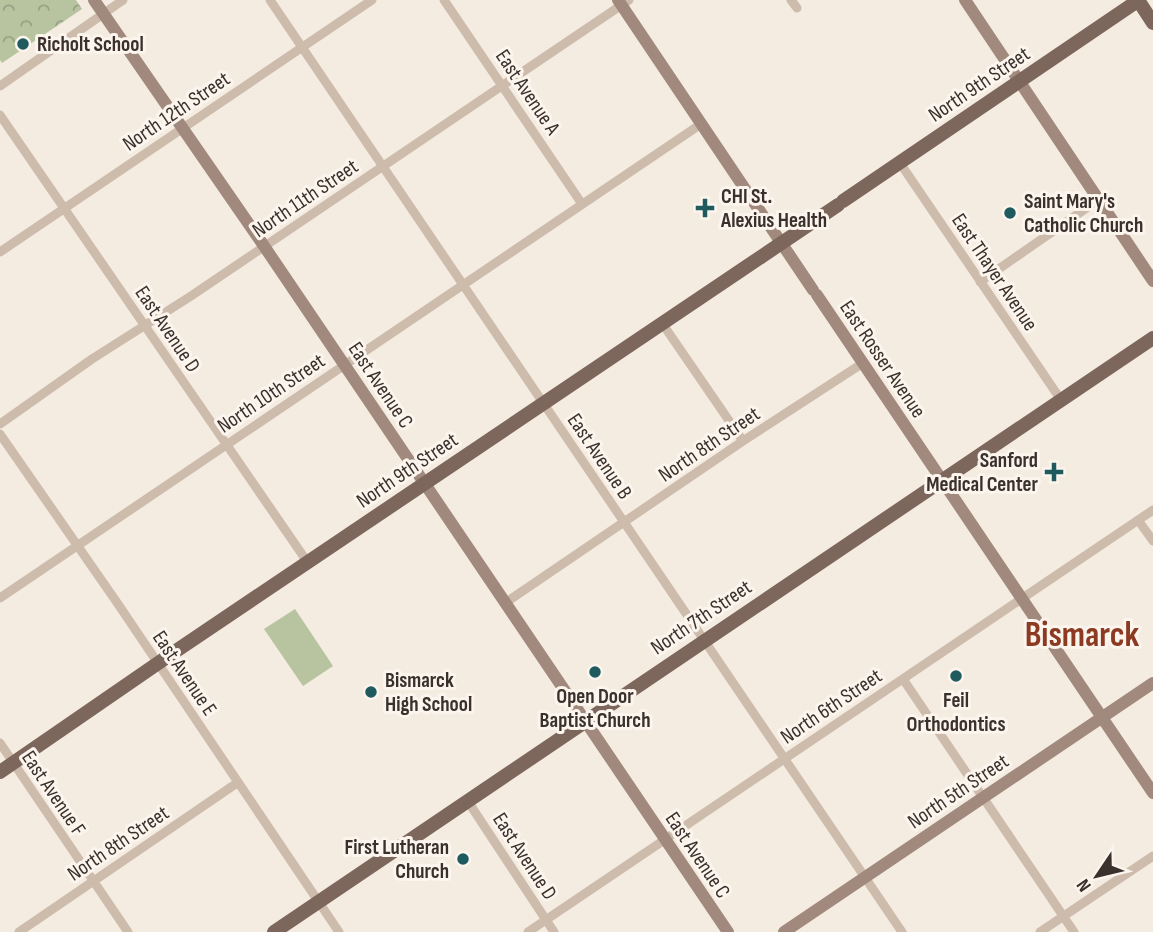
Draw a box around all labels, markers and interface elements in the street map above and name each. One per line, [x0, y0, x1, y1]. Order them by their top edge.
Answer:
place label: Richolt School [37, 32, 144, 57]
marker: Richolt School [15, 36, 31, 52]
street label: North 9th Street [924, 41, 1035, 127]
street label: East Avenue A [490, 45, 566, 140]
street label: North 12th Street [118, 66, 235, 156]
street label: North 11th Street [248, 154, 363, 243]
place label: CHI St. Alexius Health [720, 184, 827, 233]
place label: Saint Mary's Catholic Church [1024, 189, 1143, 238]
marker: CHI St. Alexius Health [695, 198, 715, 218]
marker: Saint Mary's Catholic Church [1002, 205, 1018, 221]
street label: East Thayer Avenue [946, 209, 1043, 336]
street label: East Avenue D [130, 281, 206, 377]
street label: East Rosser Avenue [834, 296, 931, 423]
street label: East Avenue C [343, 337, 419, 433]
street label: North 10th Street [213, 348, 330, 439]
street label: North 8th Street [654, 401, 765, 487]
street label: East Avenue B [562, 409, 637, 504]
street label: North 9th Street [352, 427, 463, 513]
place label: Sanford Medical Center [926, 448, 1039, 497]
marker: Sanford Medical Center [1044, 462, 1064, 482]
street label: North 7th Street [646, 575, 756, 660]
district label: Bismarck [1025, 614, 1140, 657]
street label: East Avenue E [147, 626, 222, 720]
street label: North 6th Street [776, 663, 887, 749]
marker: Open Door Baptist Church [587, 664, 603, 680]
place label: Bismarck High School [385, 668, 472, 717]
marker: Feil Orthodontics [948, 668, 964, 684]
marker: Bismarck High School [363, 684, 379, 700]
place label: Open Door Baptist Church [540, 684, 650, 733]
place label: Feil Orthodontics [906, 688, 1006, 737]
street label: East Avenue F [16, 746, 91, 840]
street label: North 5th Street [903, 749, 1013, 834]
street label: North 8th Street [63, 800, 174, 886]
street label: East Avenue C [660, 807, 736, 903]
street label: East Avenue D [487, 808, 562, 904]
place label: First Lutheran Church [345, 835, 449, 884]
north arrow [1062, 841, 1132, 911]
marker: First Lutheran Church [455, 851, 471, 867]
text: N [1072, 874, 1097, 896]

